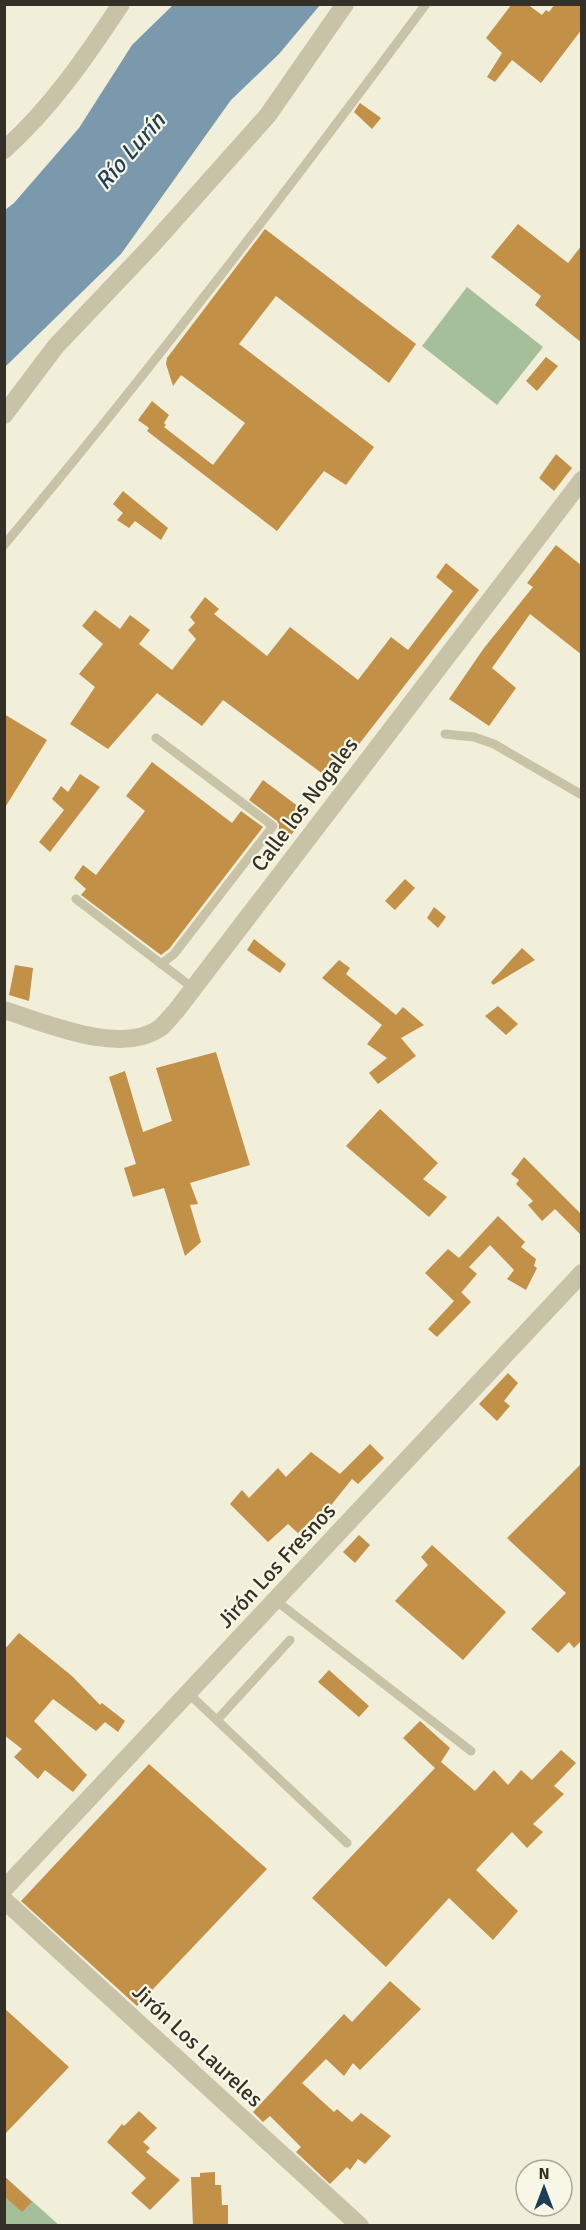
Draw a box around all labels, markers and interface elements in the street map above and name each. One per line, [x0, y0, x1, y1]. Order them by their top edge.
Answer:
water label: Río Lurín [88, 106, 172, 196]
street label: Calle los Nogales [245, 732, 364, 877]
street label: Jirón Los Fresnos [212, 1497, 341, 1633]
street label: Jirón Los Laureles [127, 1978, 269, 2113]
north arrow [514, 2158, 574, 2218]
text: N [538, 2164, 550, 2184]

